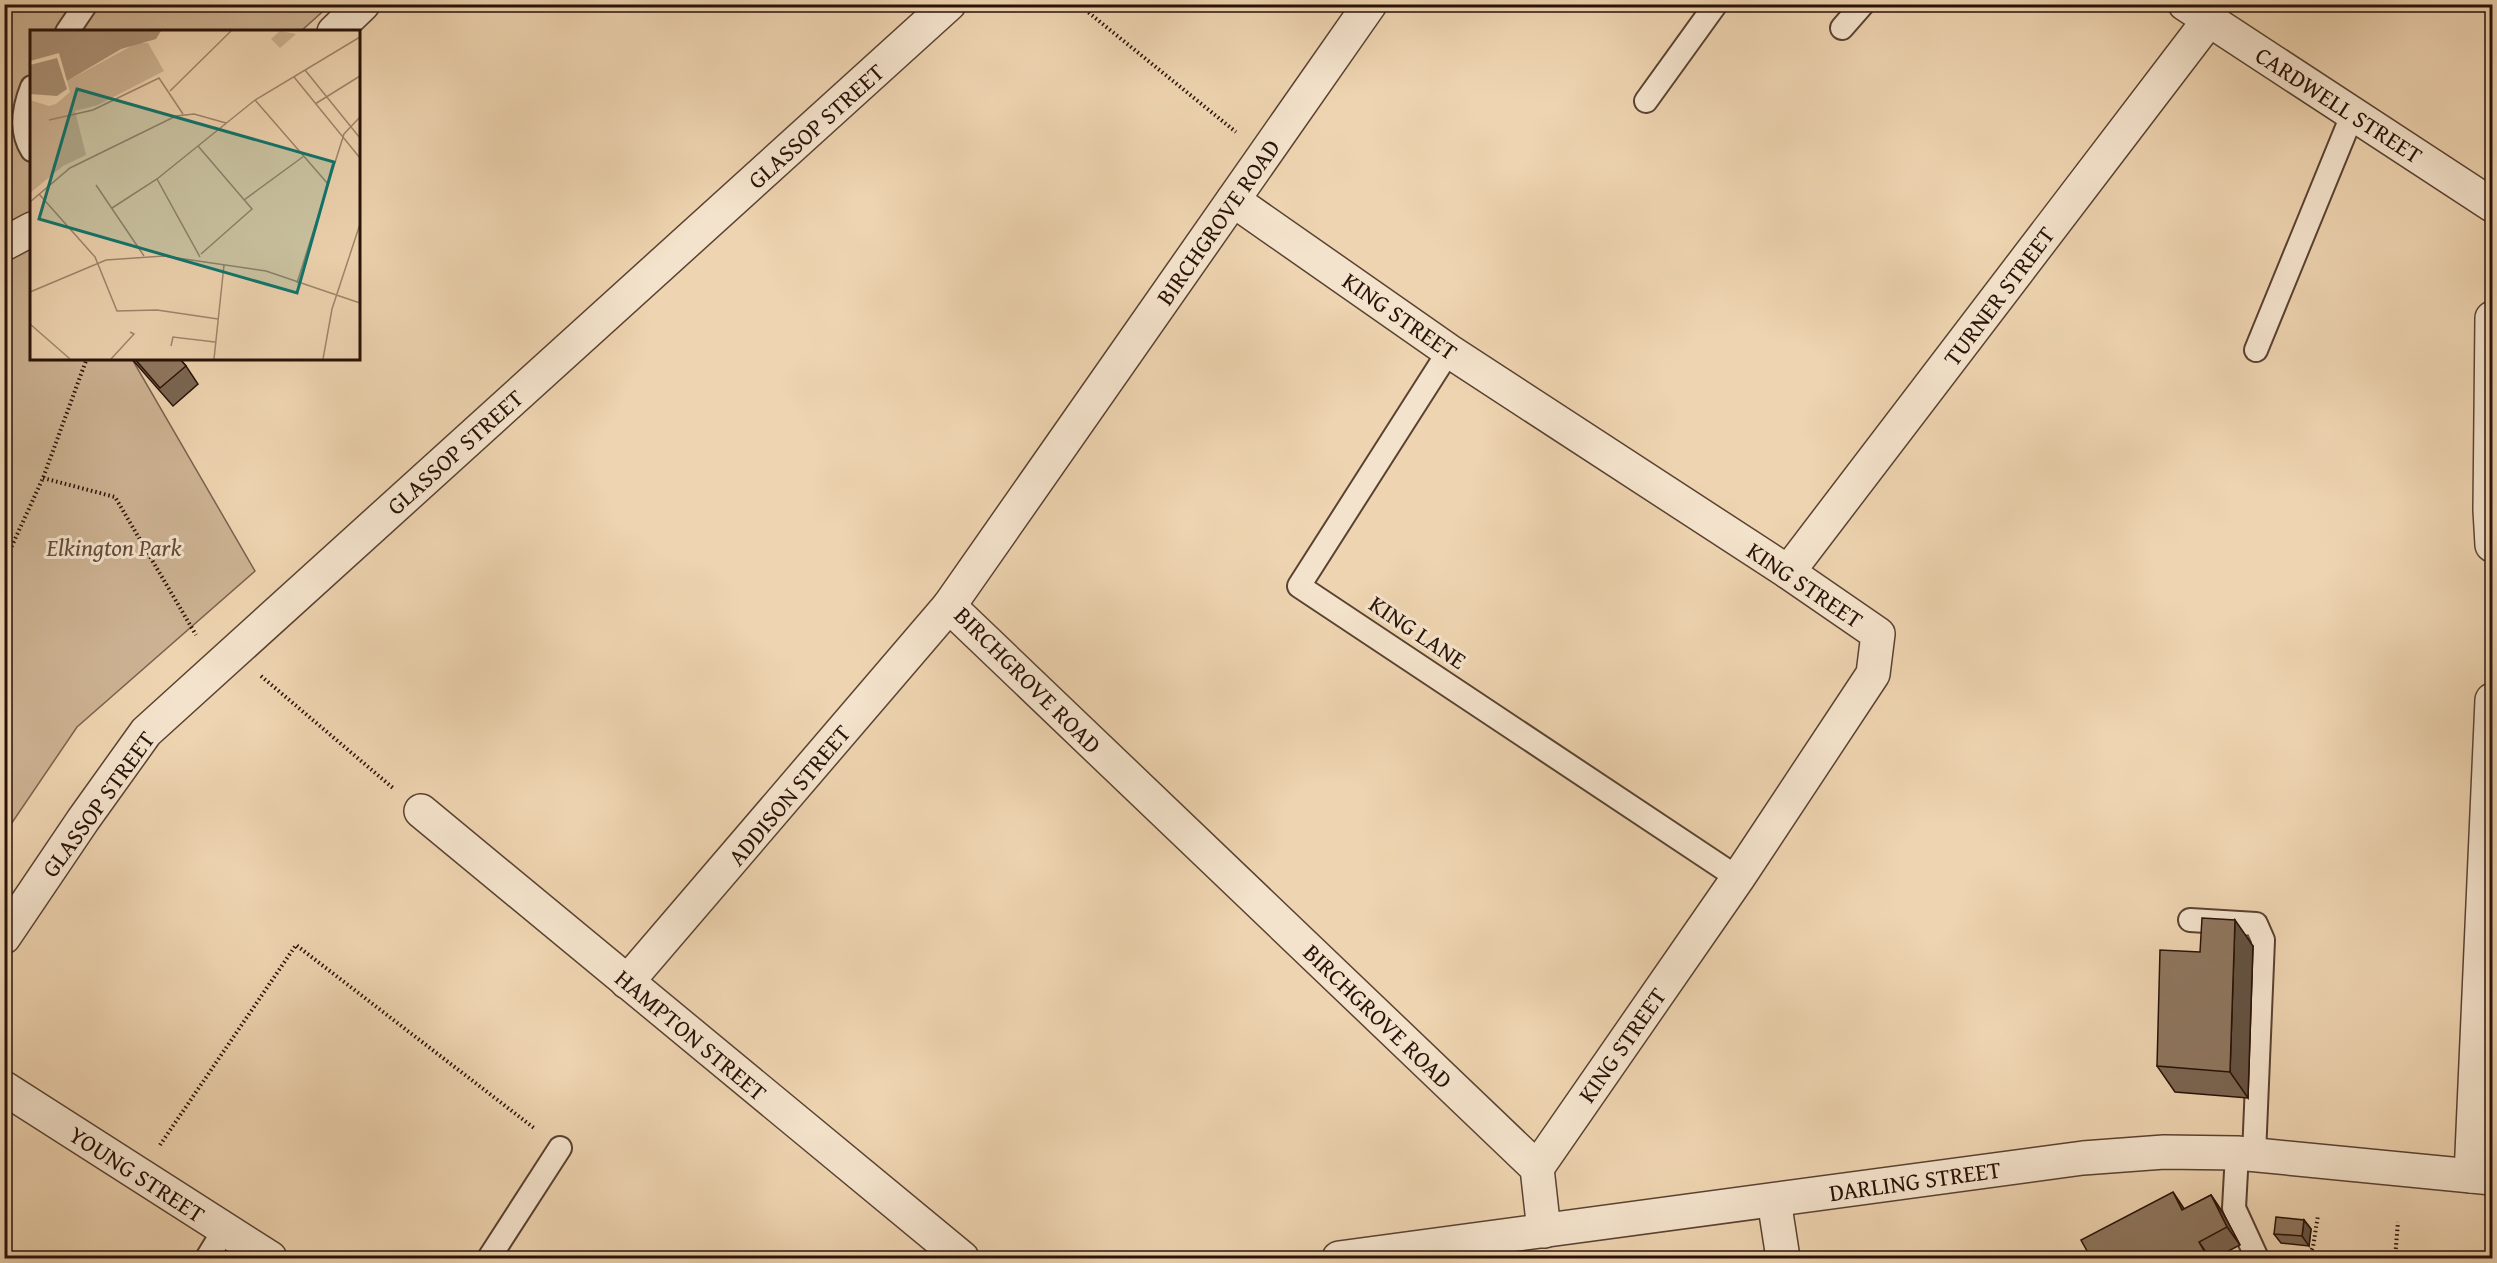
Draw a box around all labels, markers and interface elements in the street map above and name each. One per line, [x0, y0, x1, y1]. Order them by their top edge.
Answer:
inset map [30, 30, 360, 360]
street label: CARDWELL STREET [2249, 38, 2429, 172]
street label: GLASSOP STREET [740, 55, 892, 197]
street label: BIRCHGROVE ROAD [1148, 132, 1288, 312]
street label: TURNER STREET [1935, 219, 2063, 373]
street label: KING STREET [1335, 263, 1465, 369]
street label: GLASSOP STREET [379, 381, 531, 523]
park label: Elkington Park [46, 530, 181, 565]
street label: KING STREET [1740, 533, 1870, 637]
street label: KING LANE [1362, 587, 1474, 677]
street label: BIRCHGROVE ROAD [946, 598, 1110, 762]
street label: ADDISON STREET [719, 717, 859, 873]
street label: GLASSOP STREET [33, 724, 163, 884]
street label: BIRCHGROVE ROAD [1295, 935, 1461, 1097]
street label: HAMPTON STREET [607, 961, 775, 1109]
street label: KING STREET [1569, 980, 1675, 1110]
street label: YOUNG STREET [62, 1117, 212, 1231]
street label: DARLING STREET [1827, 1152, 2003, 1210]

